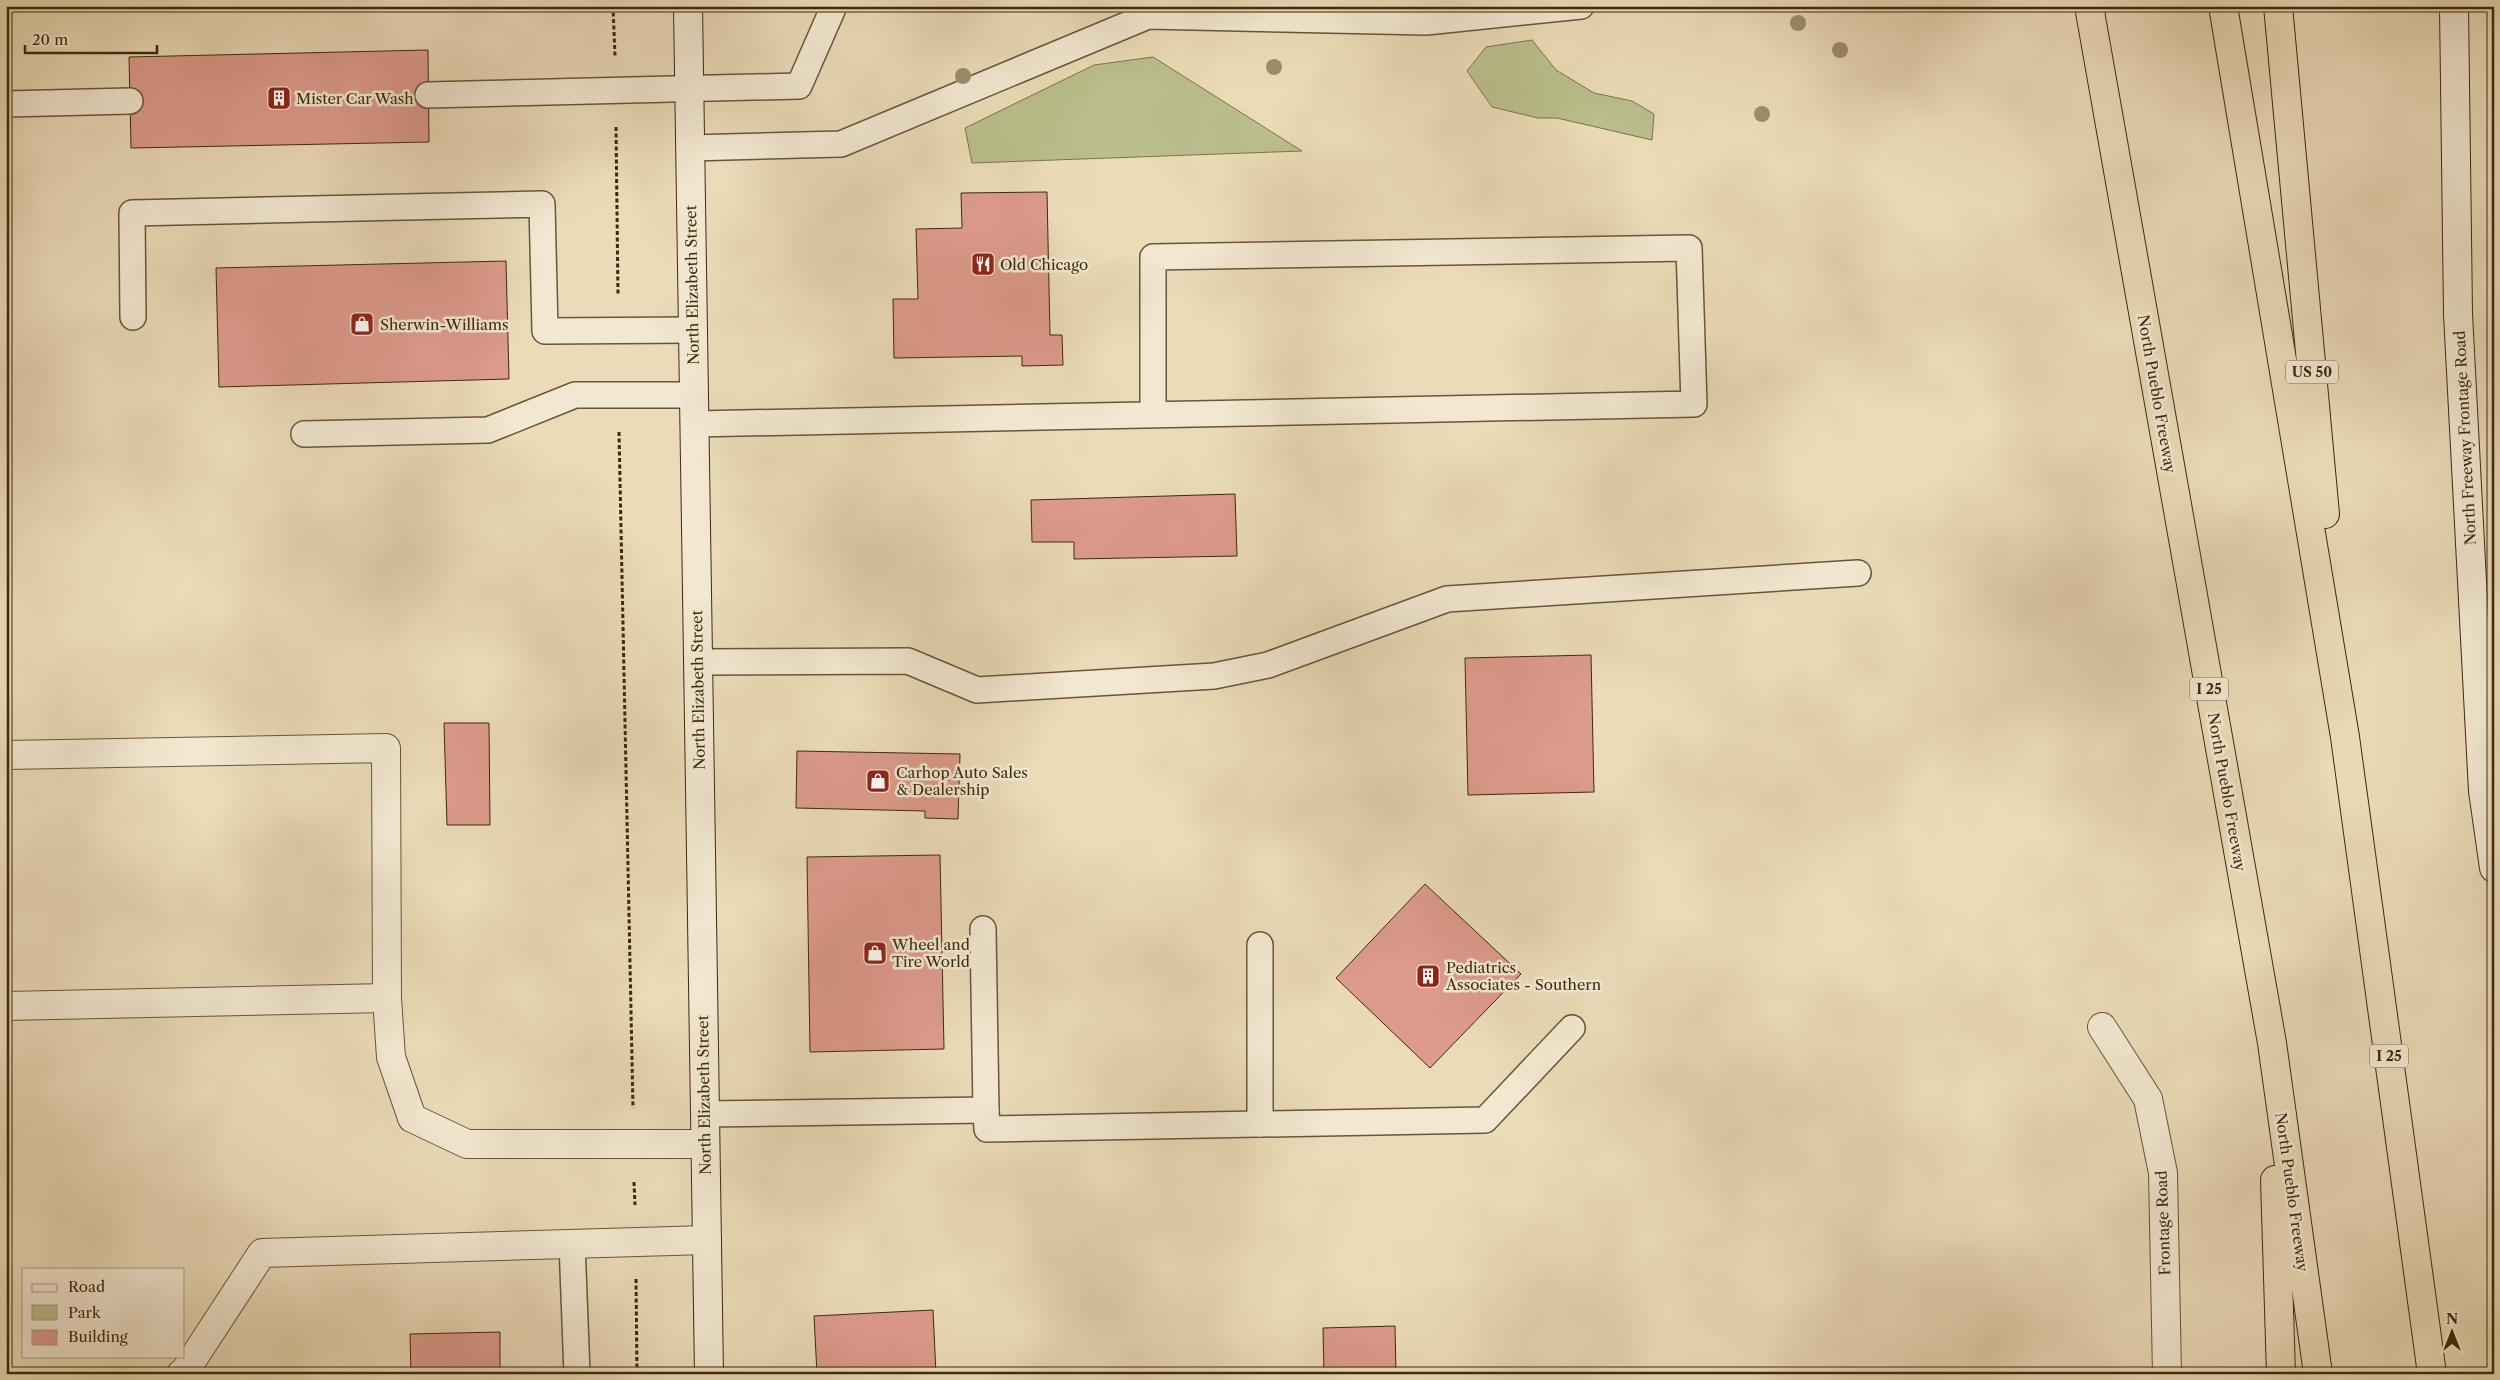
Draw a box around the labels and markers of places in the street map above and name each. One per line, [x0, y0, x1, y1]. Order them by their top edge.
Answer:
building icon: Mister Car Wash [266, 85, 292, 111]
place label: Mister Car Wash [296, 89, 414, 108]
restaurant icon: Old Chicago [970, 251, 996, 277]
place label: Old Chicago [1000, 255, 1088, 274]
shop icon: Sherwin-Williams [349, 311, 375, 337]
place label: Sherwin-Williams [380, 315, 508, 334]
place label: Carhop Auto Sales & Dealership [896, 763, 1028, 799]
shop icon: Carhop Auto Sales & Dealership [865, 768, 891, 794]
place label: Wheel and Tire World [891, 935, 970, 971]
shop icon: Wheel and Tire World [862, 940, 888, 966]
place label: Pediatrics Associates - Southern [1445, 958, 1602, 994]
building icon: Pediatrics Associates - Southern [1415, 963, 1441, 989]

